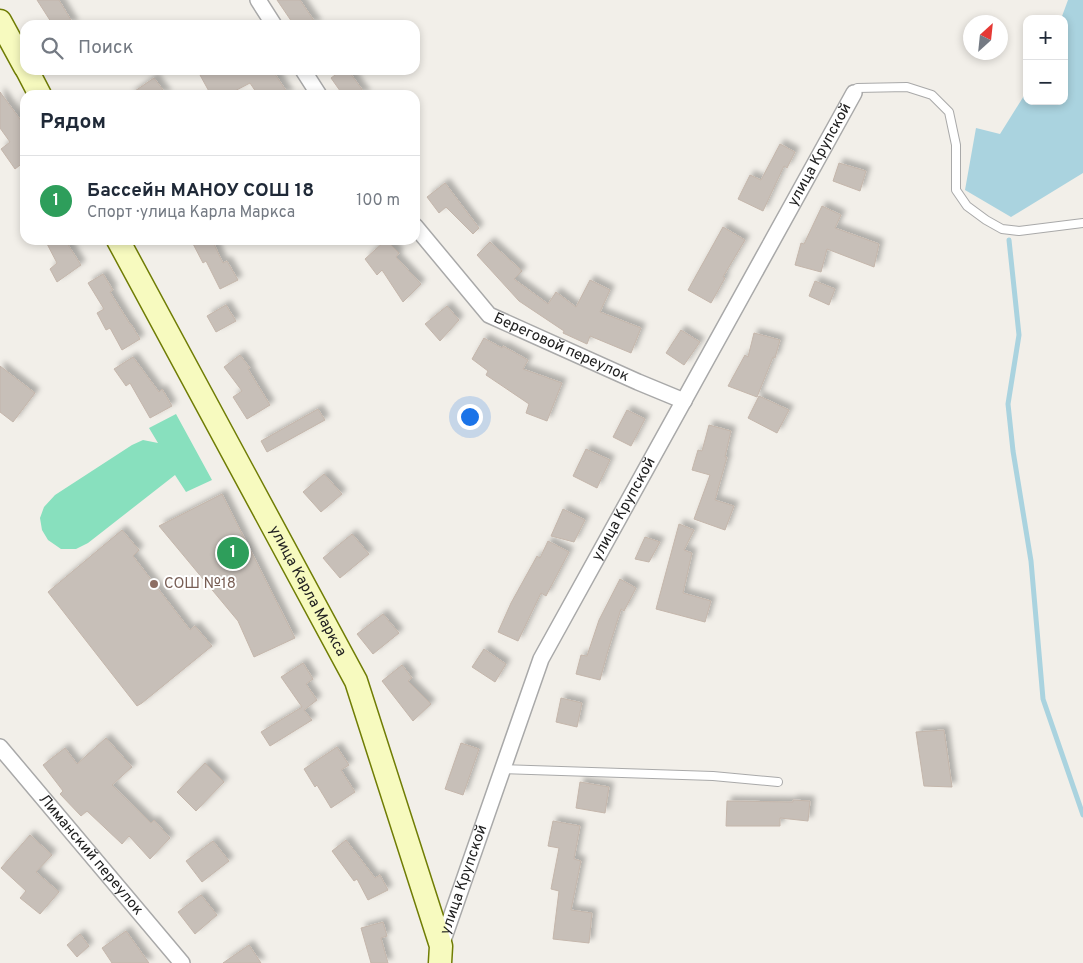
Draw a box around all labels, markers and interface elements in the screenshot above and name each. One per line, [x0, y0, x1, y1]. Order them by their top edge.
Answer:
north arrow [963, 15, 1008, 60]
map controls [1023, 15, 1068, 105]
button: + [1023, 15, 1068, 60]
search box [20, 20, 420, 75]
icon: search [38, 34, 66, 62]
text: Поиск [78, 36, 134, 60]
button: − [1023, 60, 1068, 105]
street label: улица Крупской [784, 100, 856, 210]
text: Рядом [40, 109, 106, 136]
text: Бассейн МАНОУ СОШ 18 [87, 179, 314, 203]
text: 1 [53, 191, 59, 211]
text: 100 m [356, 191, 400, 211]
text: Спорт · улица Карла Маркса [87, 203, 295, 223]
street label: Береговой переулок [491, 309, 632, 386]
your location [457, 404, 483, 430]
street label: улица Крупской [588, 454, 660, 564]
street label: улица Карла Маркса [264, 522, 351, 660]
pin: 1 [217, 534, 249, 572]
place label: СОШ №18 [164, 575, 236, 594]
marker: СОШ №18 [148, 578, 160, 590]
street label: Лиманский переулок [34, 790, 147, 919]
street label: улица Крупской [436, 822, 492, 937]

